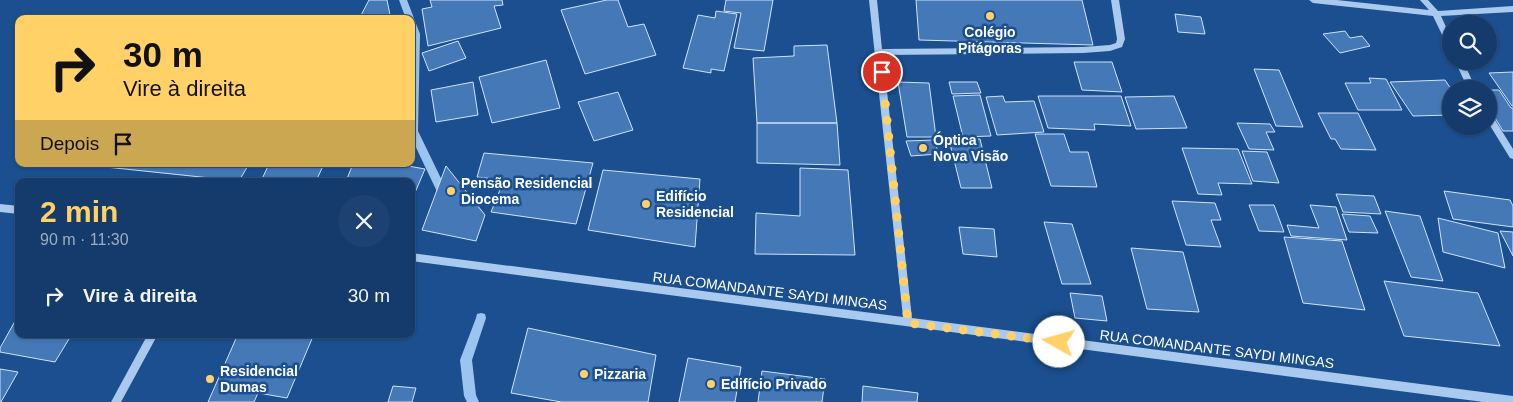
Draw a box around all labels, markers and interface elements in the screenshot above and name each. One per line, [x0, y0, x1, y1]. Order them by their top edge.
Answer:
marker: Colégio Pitágoras [984, 10, 996, 22]
map controls [1442, 15, 1497, 135]
button: search [1442, 15, 1497, 70]
place label: Colégio Pitágoras [958, 24, 1022, 56]
icon: right [40, 35, 105, 100]
text: 30 m [123, 35, 203, 74]
pin [861, 51, 903, 93]
icon: arrive [868, 58, 896, 86]
text: Vire à direita [123, 76, 246, 101]
button: layers [1442, 80, 1497, 135]
icon: arrive [109, 130, 137, 158]
place label: Óptica Nova Visão [933, 131, 1008, 164]
text: Depois [40, 133, 99, 154]
marker: Óptica Nova Visão [917, 142, 929, 154]
place label: Pensão Residencial Diocema [461, 175, 593, 207]
marker: Pensão Residencial Diocema [445, 185, 457, 197]
place label: Edifício Residencial [656, 188, 734, 220]
text: 2 min [40, 195, 118, 228]
button: close [338, 195, 390, 247]
marker: Edifício Residencial [640, 198, 652, 210]
text: 90 m · 11:30 [40, 231, 129, 248]
street label: RUA COMANDANTE SAYDI MINGAS [652, 269, 888, 313]
icon: right [40, 282, 68, 310]
text: Vire à direita [83, 285, 197, 306]
text: 30 m [348, 285, 390, 306]
position arrow [1032, 315, 1084, 367]
street label: RUA COMANDANTE SAYDI MINGAS [1099, 327, 1335, 371]
place label: Residencial Dumas [220, 363, 298, 395]
place label: Pizzaria [594, 366, 646, 382]
marker: Pizzaria [578, 368, 590, 380]
marker: Residencial Dumas [204, 373, 216, 385]
place label: Edifício Privado [721, 376, 827, 392]
marker: Edifício Privado [705, 378, 717, 390]

